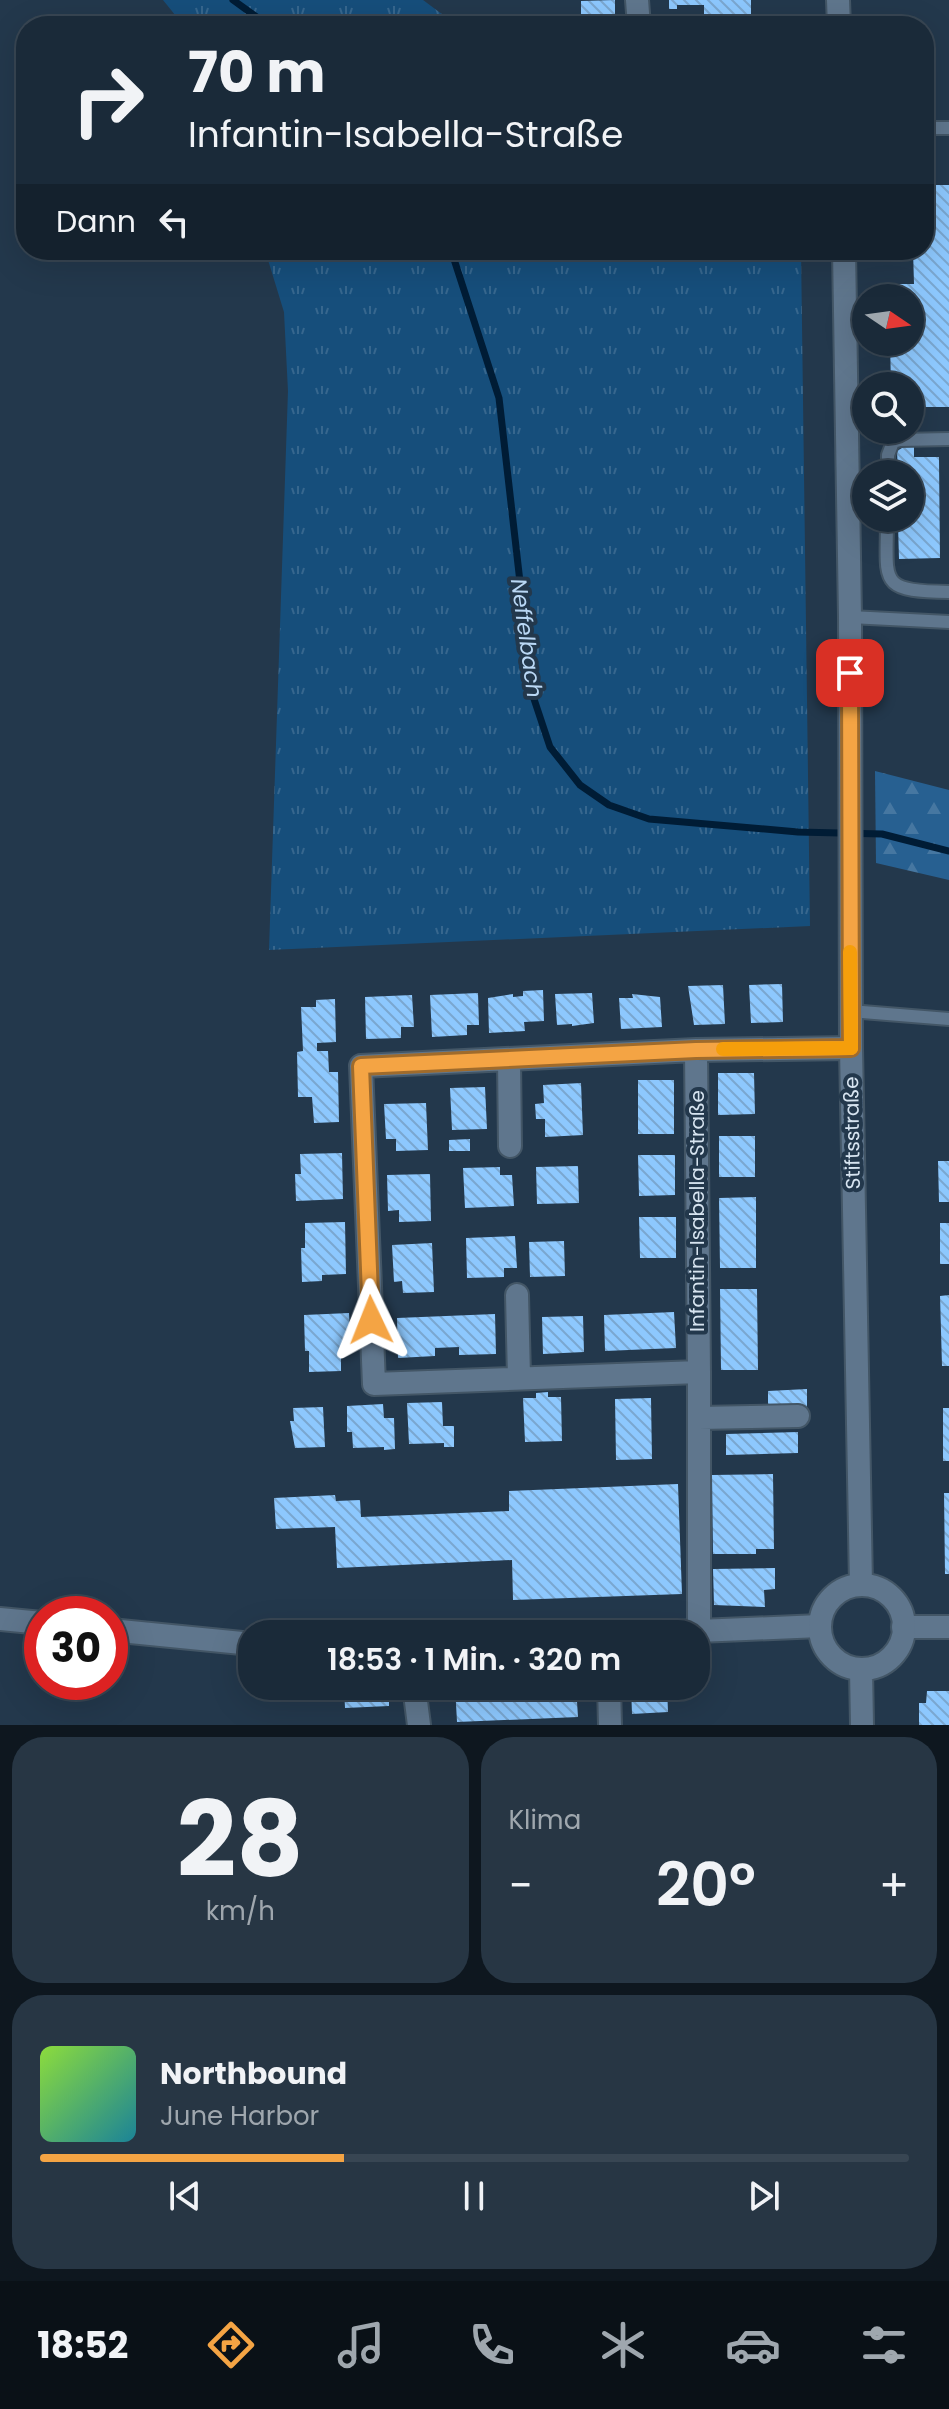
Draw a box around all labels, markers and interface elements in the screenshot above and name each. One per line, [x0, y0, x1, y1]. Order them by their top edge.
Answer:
text: 70 m [188, 33, 326, 112]
icon: right [56, 48, 160, 152]
text: Infantin-Isabella-Straße [188, 109, 623, 160]
text: Dann [56, 200, 136, 243]
icon: left [152, 200, 196, 244]
north arrow [852, 284, 924, 356]
map controls [852, 284, 924, 532]
button: search [852, 372, 924, 444]
button: layers [852, 460, 924, 532]
water label: Neffelbach [503, 577, 550, 700]
pin [816, 639, 884, 707]
icon: arrive [828, 651, 872, 695]
street label: Stiftsstraße [837, 1076, 867, 1190]
street label: Infantin-Isabella-Straße [683, 1090, 711, 1332]
position arrow [329, 1278, 413, 1362]
speed limit sign: 30 [24, 1596, 128, 1700]
text: 18:53 · 1 Min. · 320 m [327, 1638, 621, 1681]
text: 28 [177, 1767, 304, 1912]
text: Klima [509, 1802, 581, 1838]
text: 20° [656, 1843, 756, 1927]
text: − [509, 1855, 533, 1916]
text: + [879, 1855, 909, 1916]
text: km/h [206, 1893, 275, 1929]
text: Northbound [160, 2052, 347, 2095]
text: June Harbor [160, 2098, 319, 2134]
icon: previous [163, 2174, 207, 2218]
icon: pause [452, 2174, 496, 2218]
icon: next [742, 2174, 786, 2218]
icon: directions [203, 2317, 259, 2373]
icon: music [333, 2317, 389, 2373]
icon: phone [464, 2317, 520, 2373]
icon: climate [595, 2317, 651, 2373]
icon: car [725, 2317, 781, 2373]
icon: filters [856, 2317, 912, 2373]
text: 18:52 [37, 2320, 128, 2371]

